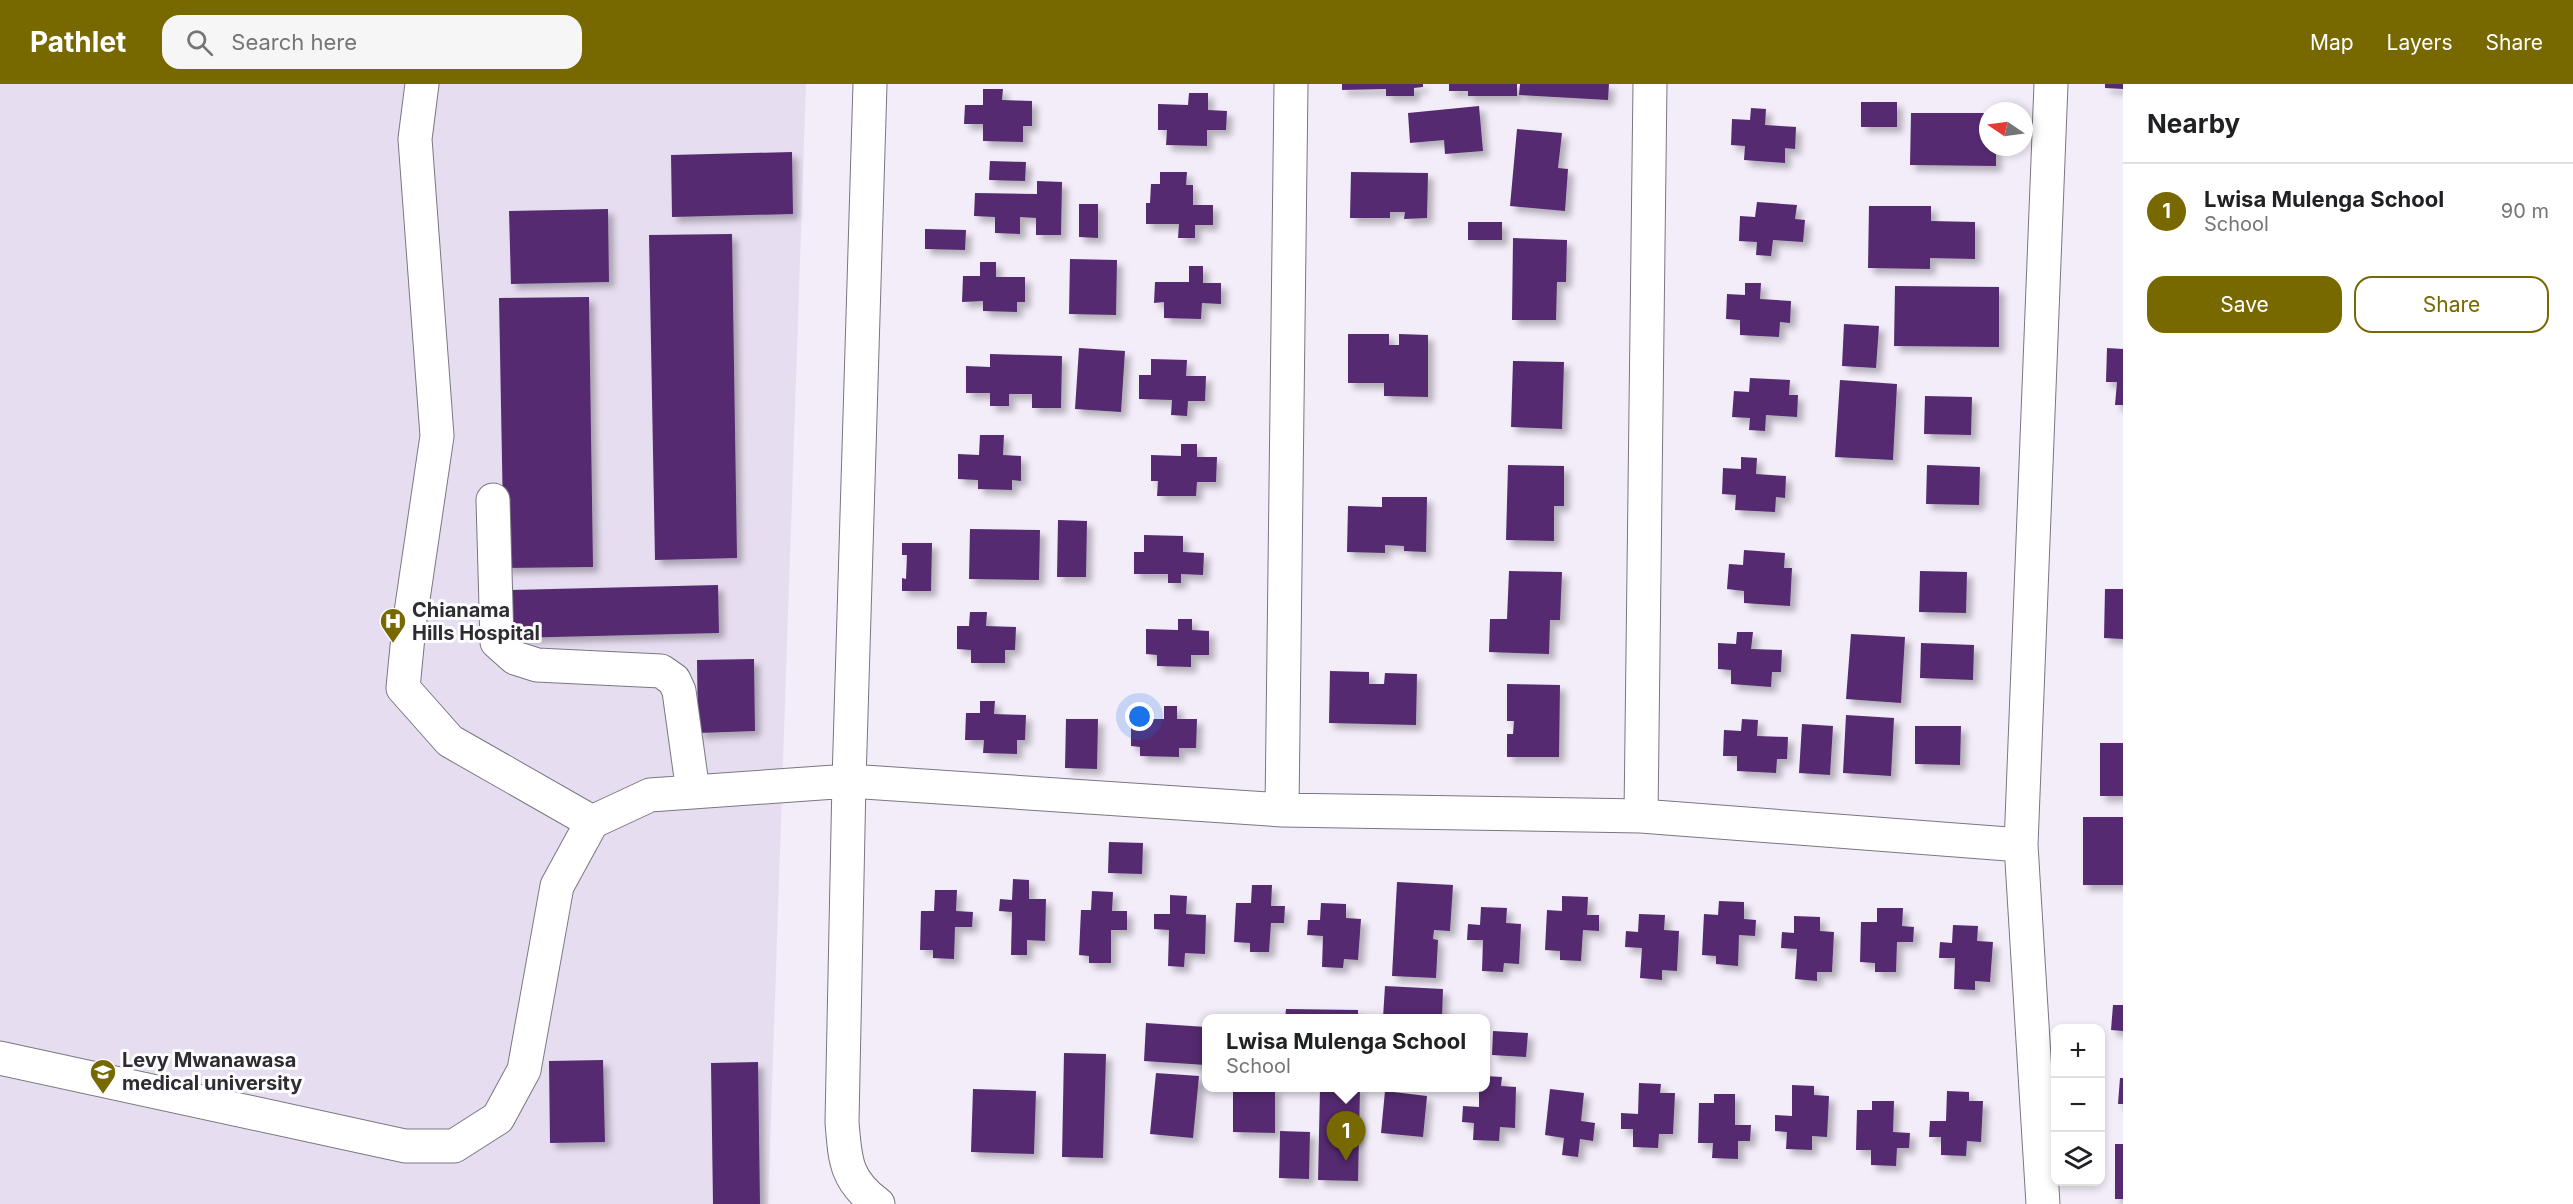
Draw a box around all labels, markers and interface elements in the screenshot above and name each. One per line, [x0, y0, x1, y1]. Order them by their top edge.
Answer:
search box [162, 15, 582, 69]
text: Pathlet [30, 25, 126, 59]
icon: search [183, 26, 216, 59]
text: Search here [231, 29, 357, 55]
text: Map [2310, 30, 2354, 55]
text: Layers [2387, 30, 2453, 55]
text: Share [2486, 30, 2543, 55]
north arrow [1979, 102, 2033, 156]
text: Nearby [2147, 108, 2240, 139]
text: Lwisa Mulenga School [2204, 186, 2444, 212]
text: 1 [2162, 199, 2171, 223]
text: 90 m [2501, 199, 2549, 223]
text: School [2204, 212, 2269, 236]
button: Save [2147, 276, 2342, 333]
button: Share [2354, 276, 2549, 333]
place label: Chianama Hills Hospital [412, 598, 540, 645]
hospital icon: Chianama Hills Hospital [378, 606, 408, 644]
your location [1125, 702, 1154, 731]
popup [1202, 1014, 1490, 1092]
map controls [2051, 1024, 2105, 1186]
button: + [2051, 1024, 2105, 1078]
text: Lwisa Mulenga School [1226, 1028, 1466, 1054]
place label: Levy Mwanawasa medical university [122, 1048, 302, 1095]
text: School [1226, 1054, 1291, 1078]
school or university icon: Levy Mwanawasa medical university [88, 1057, 118, 1095]
button: − [2051, 1078, 2105, 1132]
pin: 1 [1326, 1112, 1366, 1161]
button: layers [2051, 1132, 2105, 1186]

